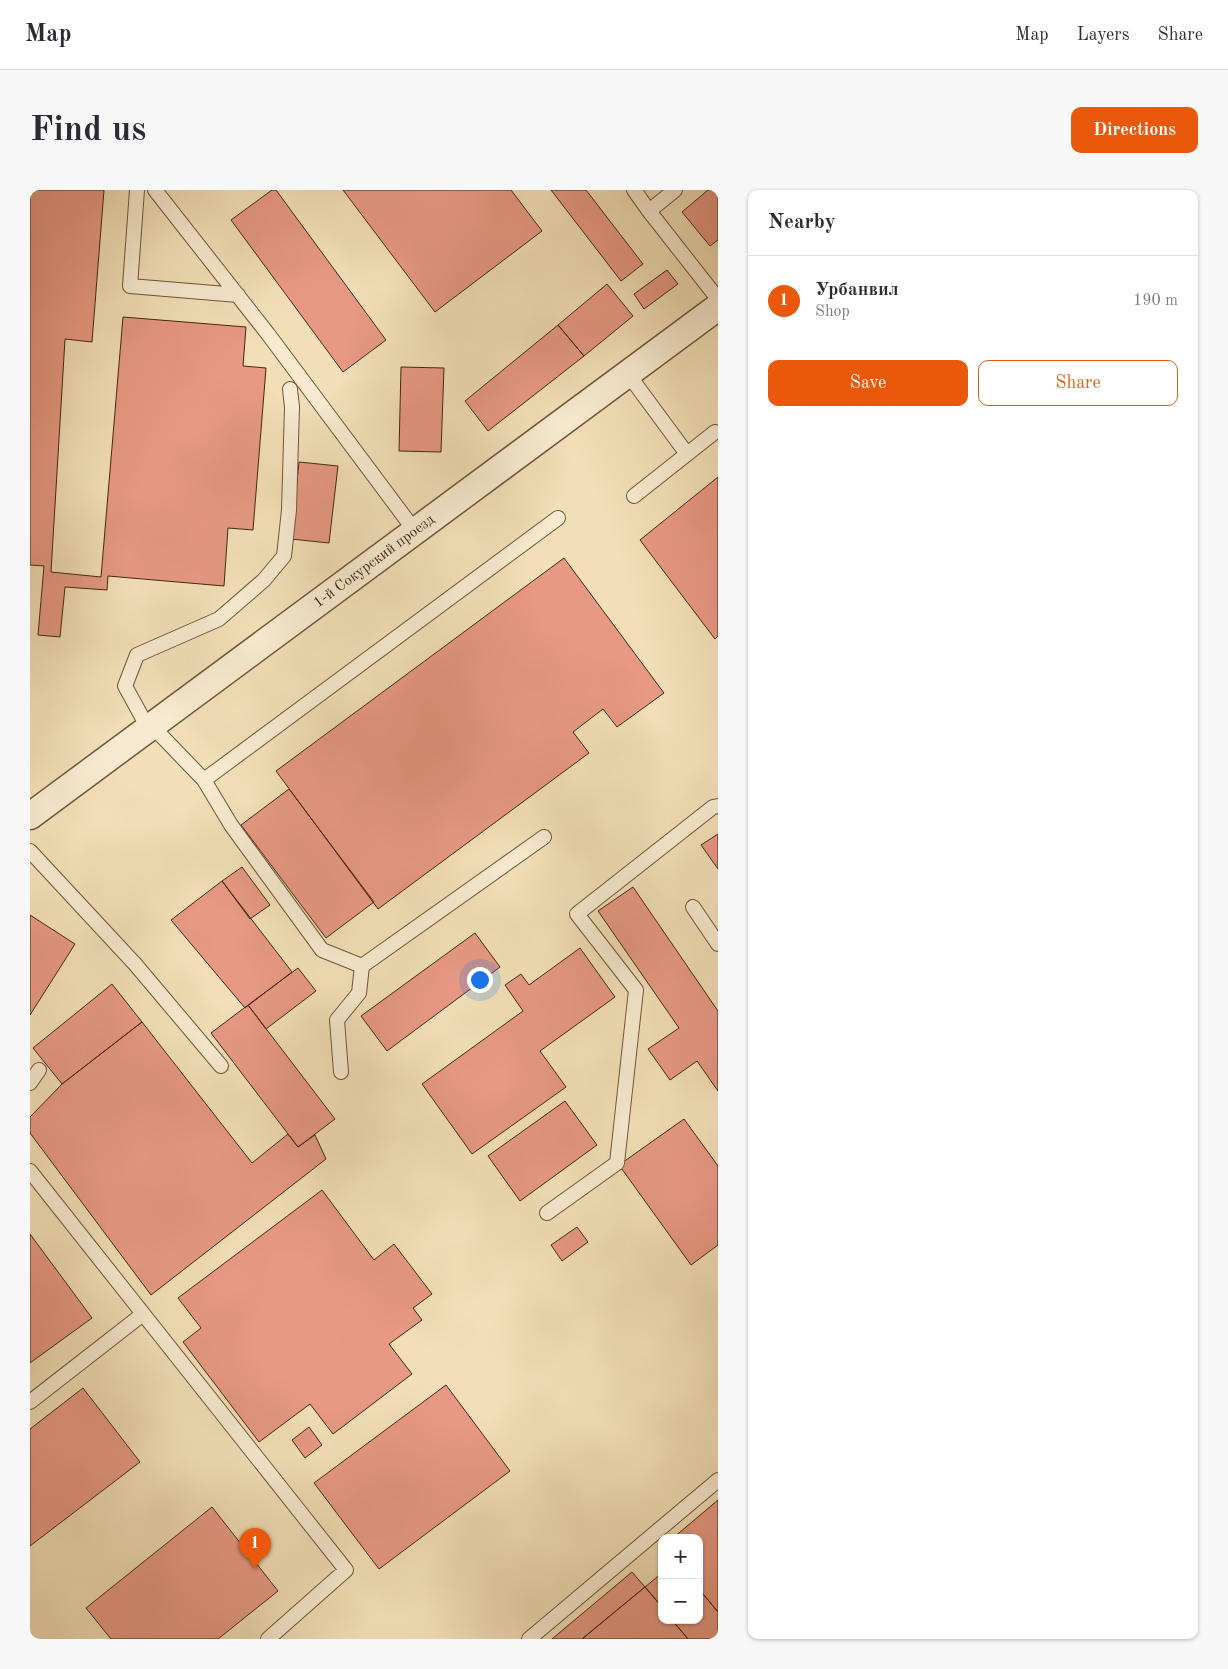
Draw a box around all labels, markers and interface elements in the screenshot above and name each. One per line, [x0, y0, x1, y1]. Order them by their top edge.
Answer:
text: Map [25, 23, 72, 47]
text: Map [1015, 26, 1049, 44]
text: Layers [1077, 26, 1129, 44]
text: Share [1157, 26, 1203, 44]
button: Directions [1071, 107, 1198, 153]
text: Find us [30, 113, 146, 148]
text: Nearby [768, 212, 836, 233]
text: Урбанвил [815, 281, 899, 300]
text: 1 [779, 293, 789, 309]
text: 190 m [1133, 293, 1178, 309]
text: Shop [815, 304, 850, 320]
button: Save [768, 360, 968, 406]
button: Share [978, 360, 1178, 406]
street label: 1-й Сокурский проезд [311, 512, 438, 611]
your location [467, 967, 493, 993]
pin: 1 [239, 1528, 271, 1569]
map controls [658, 1534, 703, 1624]
button: + [658, 1534, 703, 1579]
button: − [658, 1579, 703, 1624]

